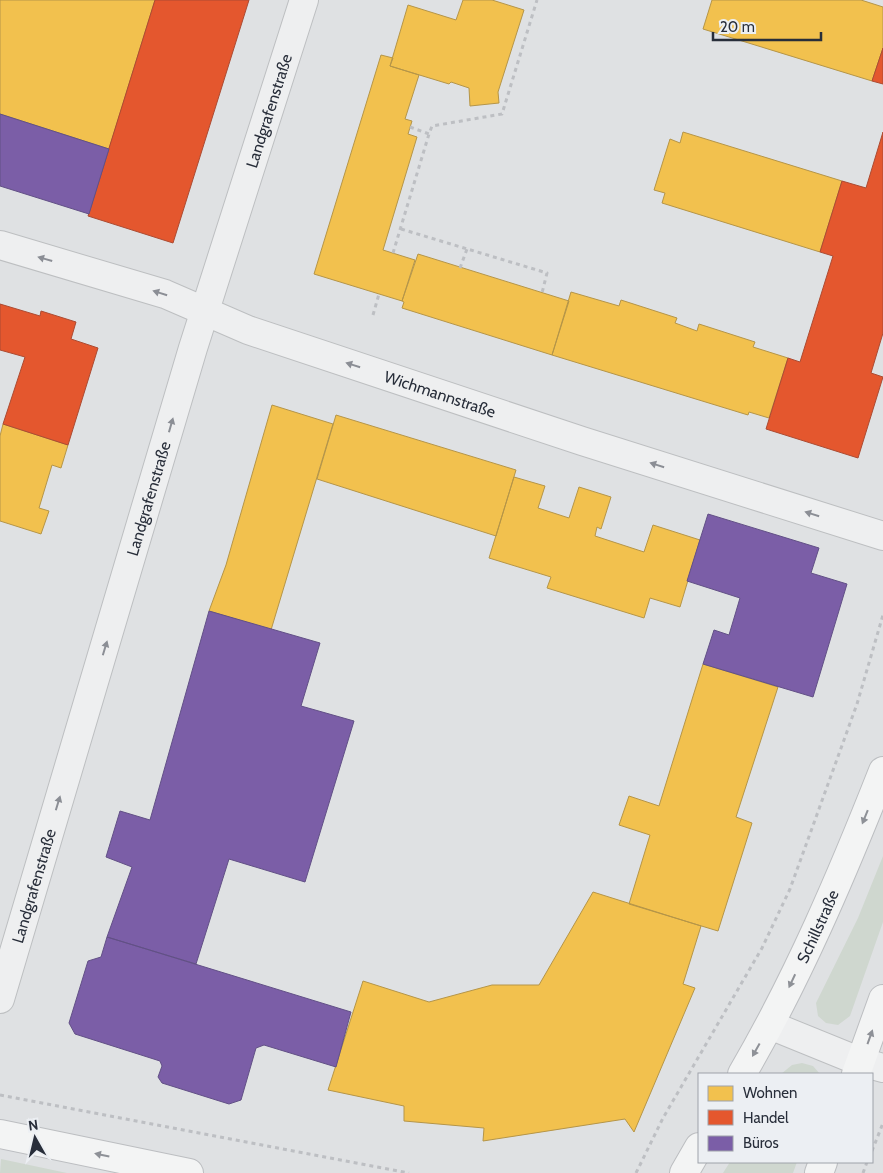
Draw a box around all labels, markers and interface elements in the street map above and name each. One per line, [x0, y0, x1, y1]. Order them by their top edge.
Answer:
scale bar [713, 10, 820, 42]
text: 20 m [720, 18, 755, 36]
street label: Landgrafenstraße [242, 52, 296, 170]
one-way arrow [37, 254, 52, 262]
one-way arrow [152, 288, 167, 296]
one-way arrow [346, 360, 361, 368]
street label: Wichmannstraße [382, 367, 498, 422]
one-way arrow [167, 417, 175, 432]
street label: Landgrafenstraße [123, 439, 175, 558]
one-way arrow [650, 460, 665, 468]
one-way arrow [805, 509, 820, 517]
one-way arrow [101, 640, 109, 655]
one-way arrow [55, 796, 63, 811]
one-way arrow [861, 810, 869, 825]
street label: Landgrafenstraße [8, 827, 60, 945]
street label: Schillstraße [793, 887, 843, 966]
one-way arrow [788, 974, 796, 988]
one-way arrow [866, 1029, 874, 1044]
one-way arrow [752, 1042, 760, 1057]
legend [698, 1073, 873, 1163]
text: Wohnen [743, 1084, 797, 1102]
text: Handel [743, 1109, 789, 1127]
north arrow [10, 1113, 60, 1163]
text: N [27, 1116, 39, 1135]
text: Büros [743, 1134, 779, 1152]
one-way arrow [93, 1150, 109, 1158]

